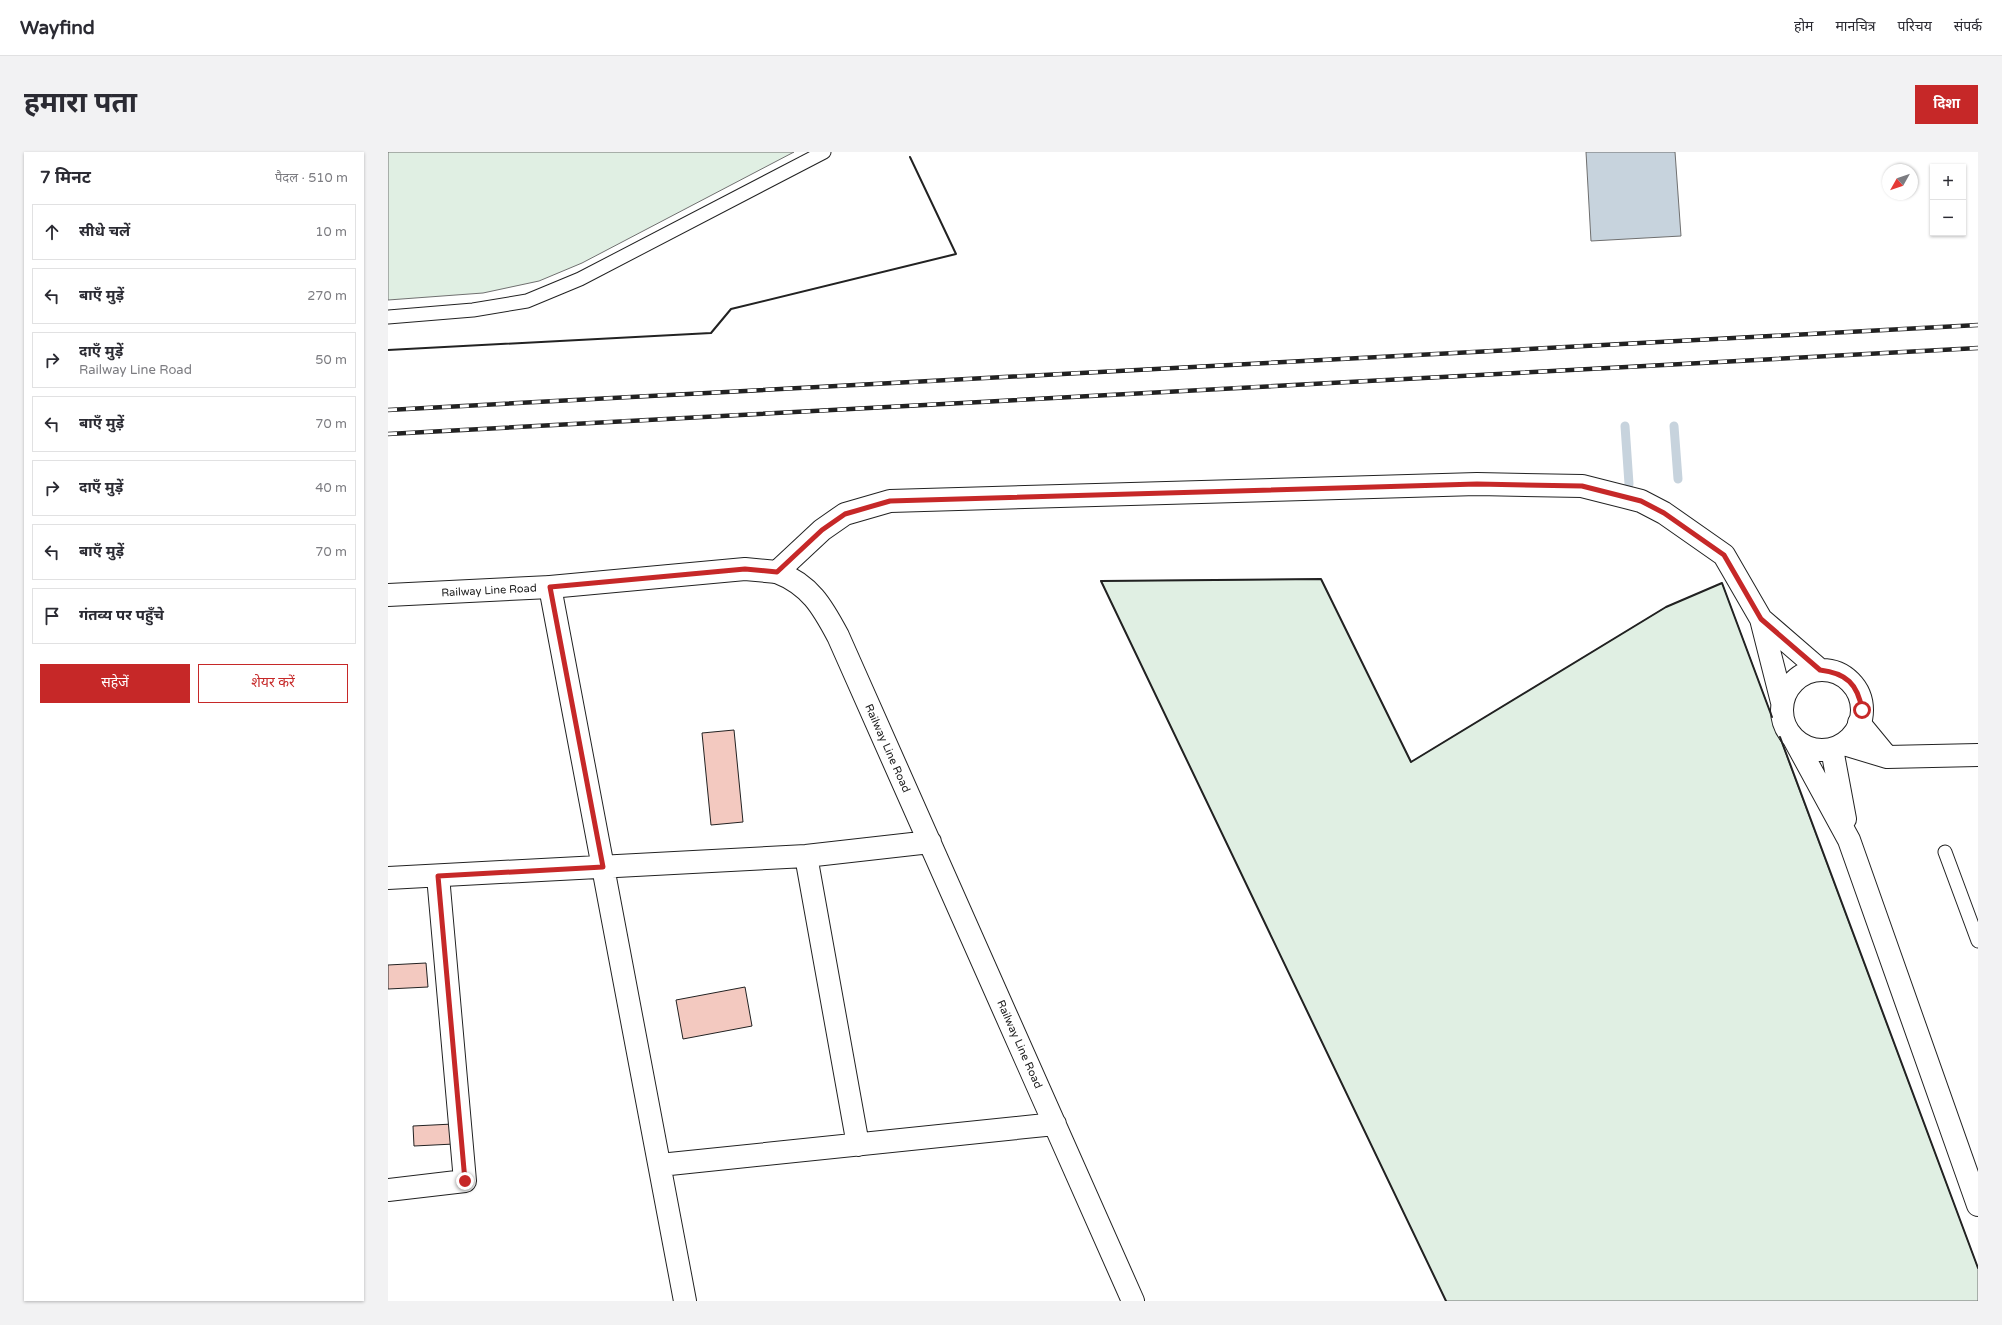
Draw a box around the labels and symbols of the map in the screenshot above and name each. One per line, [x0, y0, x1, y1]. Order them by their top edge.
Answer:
north arrow [1882, 164, 1918, 200]
street label: Railway Line Road [441, 582, 537, 599]
route start [1853, 701, 1871, 719]
street label: Railway Line Road [862, 702, 913, 795]
street label: Railway Line Road [994, 998, 1045, 1091]
route end [456, 1172, 474, 1190]

